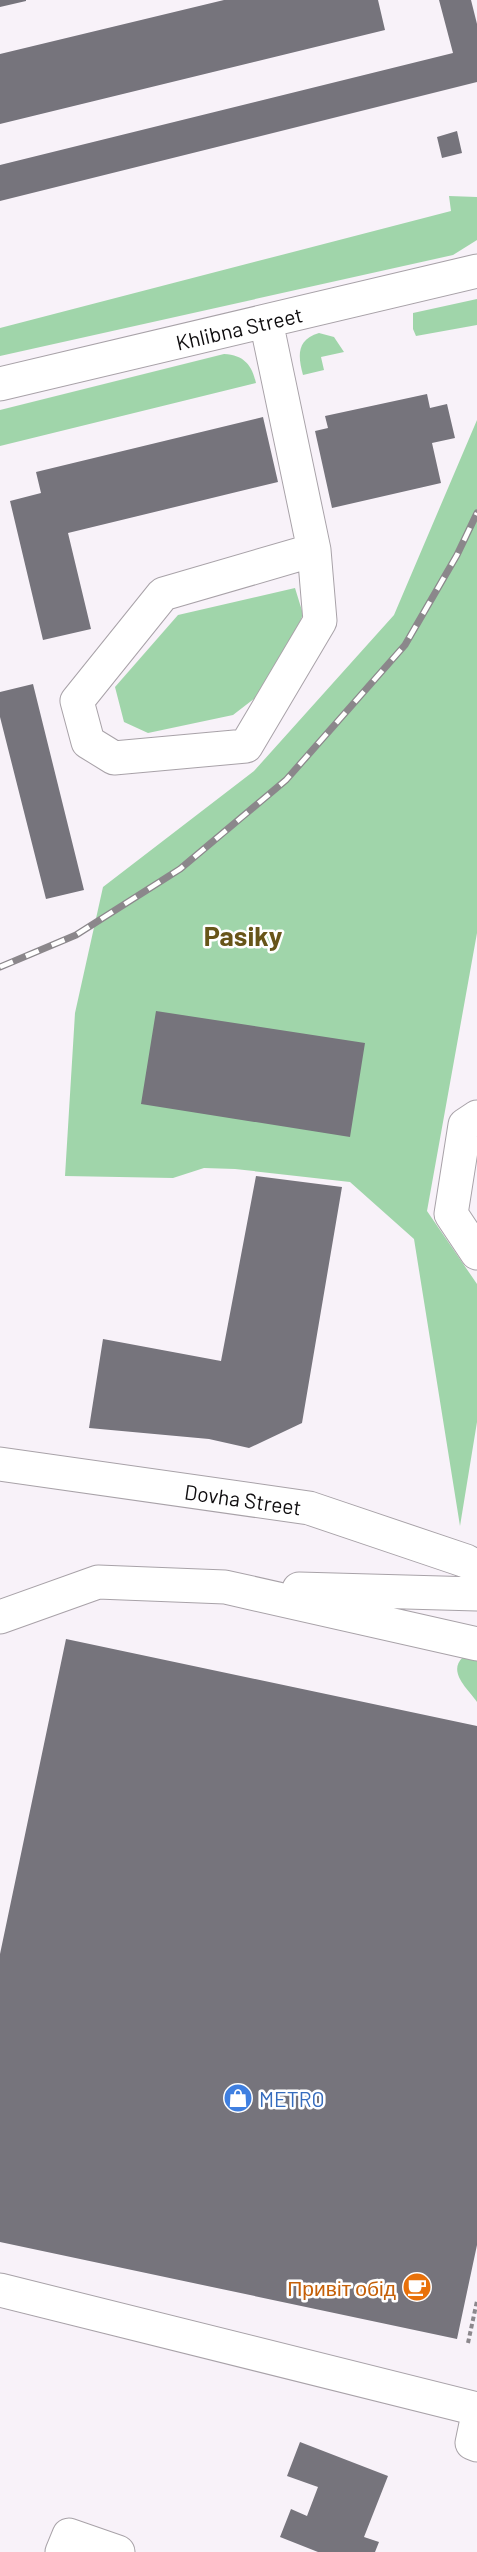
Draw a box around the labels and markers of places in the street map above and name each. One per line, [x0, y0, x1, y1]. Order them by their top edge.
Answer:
shop icon: METRO [222, 2082, 254, 2114]
place label: METRO [259, 2086, 325, 2111]
cafe icon: Привіт обід [401, 2271, 433, 2303]
place label: Привіт обід [287, 2275, 396, 2300]

